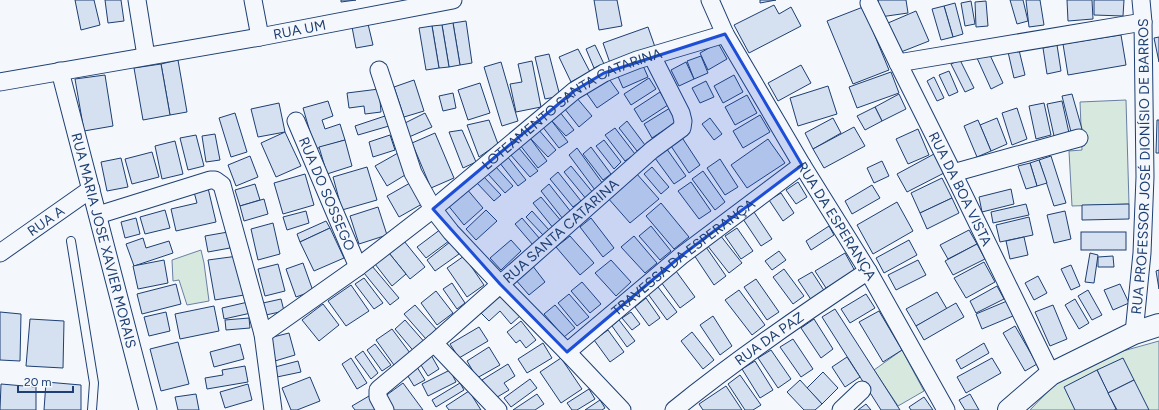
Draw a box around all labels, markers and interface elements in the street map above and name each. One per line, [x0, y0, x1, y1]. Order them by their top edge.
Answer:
street label: RUA UM [272, 16, 327, 43]
street label: RUA PROFESSOR JOSÉ DIONÍSIO DE BARROS [1127, 18, 1154, 315]
street label: LOTEAMENTO SANTA CATARINA [478, 44, 664, 173]
street label: RUA DA BOA VISTA [925, 129, 996, 249]
street label: RUA MARIA JOSE XAVIER MORAIS [68, 131, 140, 350]
street label: RUA DO SOSSEGO [295, 134, 359, 253]
street label: RUA DA ESPERANÇA [794, 159, 880, 284]
street label: RUA SANTA CATARINA [499, 175, 622, 287]
street label: TRAVESSA DA ESPERANÇA [608, 195, 759, 319]
street label: RUA A [24, 202, 68, 240]
street label: RUA DA PAZ [731, 308, 807, 369]
scale bar [18, 368, 73, 394]
text: 20 m [24, 375, 52, 389]

